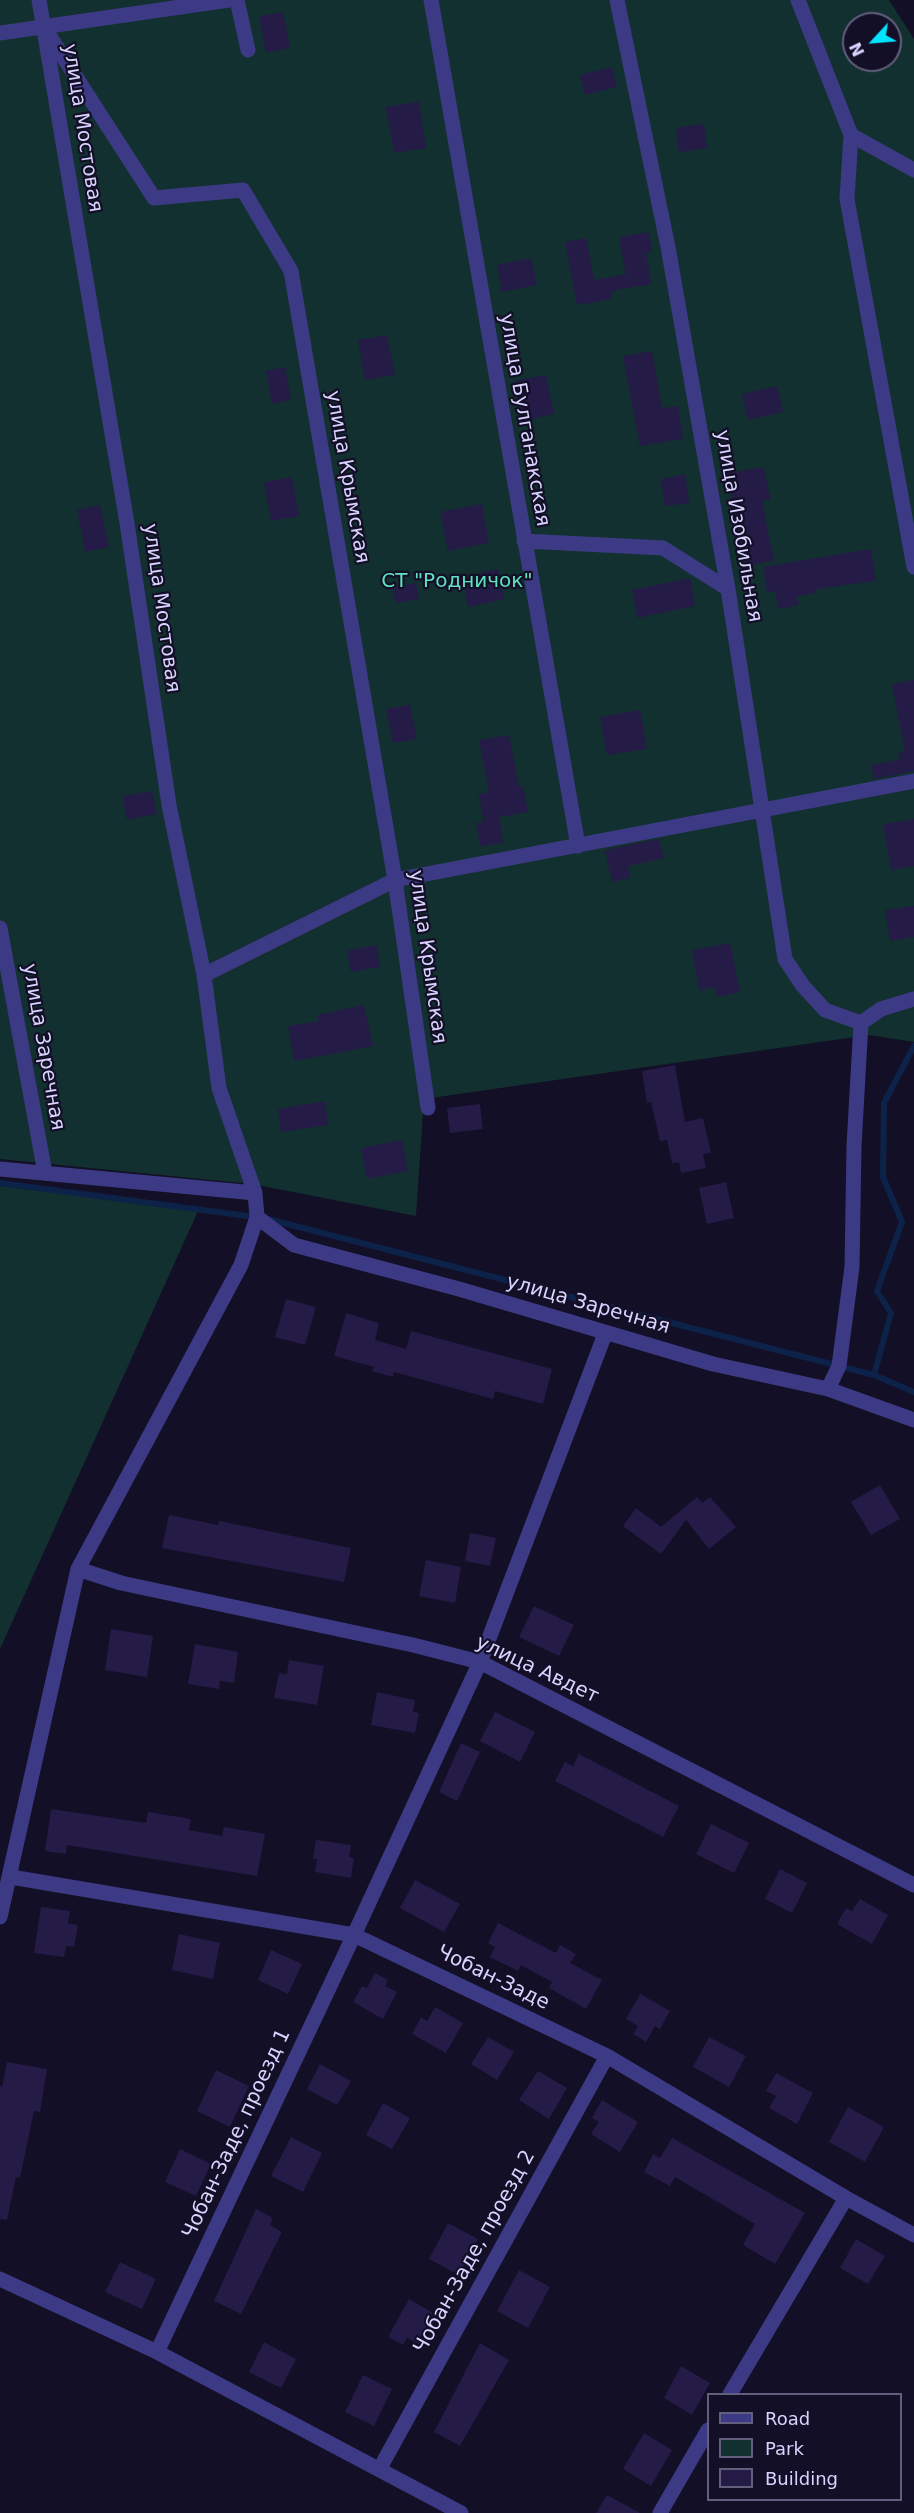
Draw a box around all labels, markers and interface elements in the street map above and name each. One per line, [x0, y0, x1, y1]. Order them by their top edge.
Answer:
north arrow [842, 12, 902, 72]
text: N [846, 39, 869, 59]
street label: улица Мостовая [57, 42, 107, 214]
street label: улица Булганакская [493, 312, 555, 528]
street label: улица Крымская [320, 389, 374, 565]
street label: улица Изобильная [709, 428, 767, 624]
street label: улица Мостовая [137, 522, 185, 694]
park label: СТ "Родничок" [381, 570, 533, 594]
street label: улица Крымская [403, 869, 451, 1045]
street label: улица Заречная [17, 962, 69, 1132]
street label: улица Заречная [503, 1270, 673, 1340]
street label: улица Авдет [472, 1631, 602, 1709]
street label: Чобан-Заде [433, 1940, 553, 2016]
street label: Чобан-Заде, проезд 1 [178, 2025, 296, 2243]
street label: Чобан-Заде, проезд 2 [409, 2146, 541, 2358]
legend [707, 2393, 902, 2501]
text: Road [765, 2408, 810, 2429]
text: Park [765, 2438, 804, 2459]
text: Building [765, 2468, 838, 2489]

